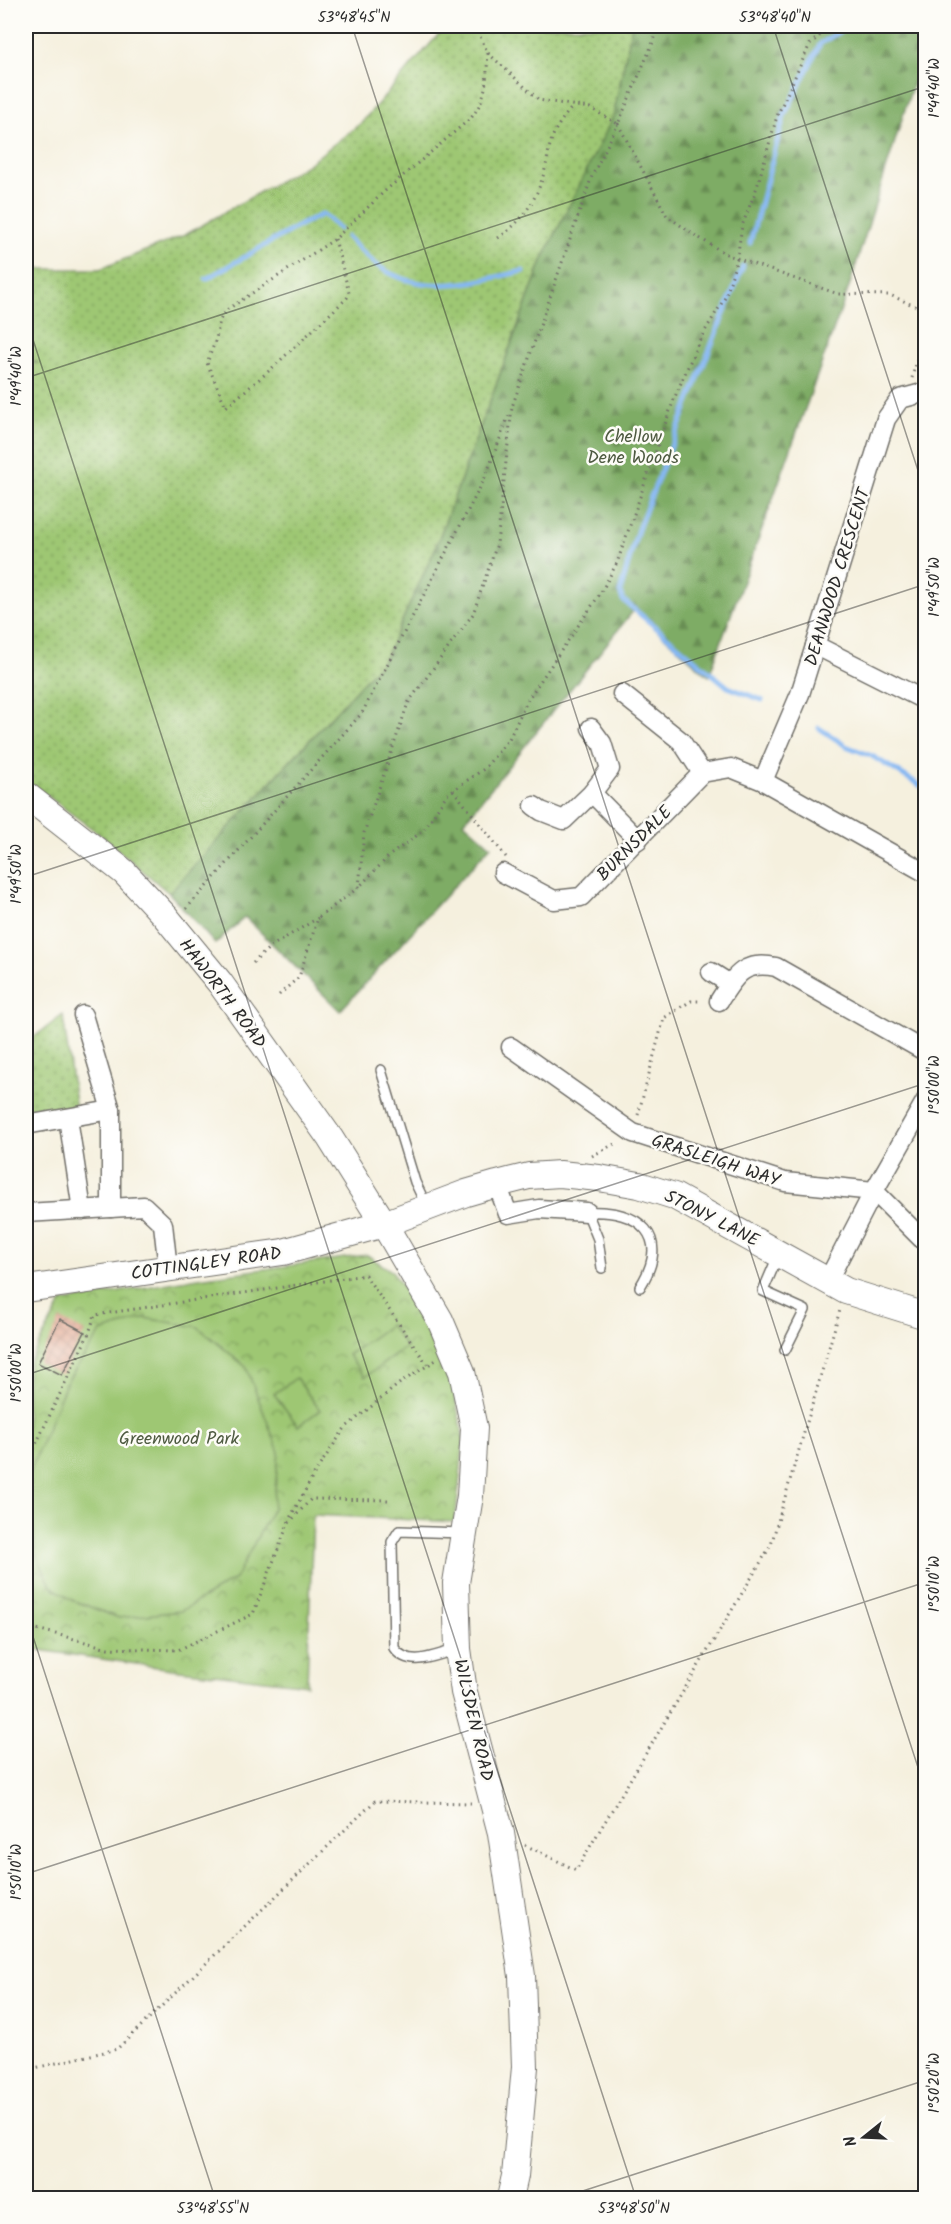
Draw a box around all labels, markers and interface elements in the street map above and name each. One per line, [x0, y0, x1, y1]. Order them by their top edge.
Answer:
text: 53°48'45"N [318, 6, 390, 30]
text: 53°48'40"N [739, 6, 811, 30]
text: 1°49'40"W [923, 58, 947, 118]
text: 1°49'40"W [5, 346, 29, 406]
park label: Chellow Dene Woods [587, 423, 679, 473]
street label: DEANWOOD CRESCENT [798, 484, 880, 670]
text: 1°49'50"W [923, 557, 947, 617]
street label: BURNSDALE [590, 799, 680, 889]
text: 1°49'50"W [5, 844, 29, 904]
street label: HAWORTH ROAD [171, 933, 273, 1056]
text: 1°50'00"W [923, 1055, 947, 1115]
street label: GRASLEIGH WAY [648, 1127, 784, 1196]
street label: STONY LANE [659, 1183, 764, 1256]
street label: COTTINGLEY ROAD [129, 1240, 284, 1289]
text: 1°50'00"W [5, 1343, 29, 1403]
park label: Greenwood Park [119, 1425, 240, 1454]
text: 1°50'10"W [923, 1556, 947, 1612]
street label: WILSDEN ROAD [444, 1656, 501, 1785]
text: 1°50'10"W [5, 1844, 29, 1900]
text: 1°50'20"W [923, 2053, 947, 2113]
north arrow [834, 2107, 894, 2167]
text: N [838, 2133, 865, 2150]
text: 53°48'55"N [177, 2197, 249, 2221]
text: 53°48'50"N [598, 2197, 670, 2221]

